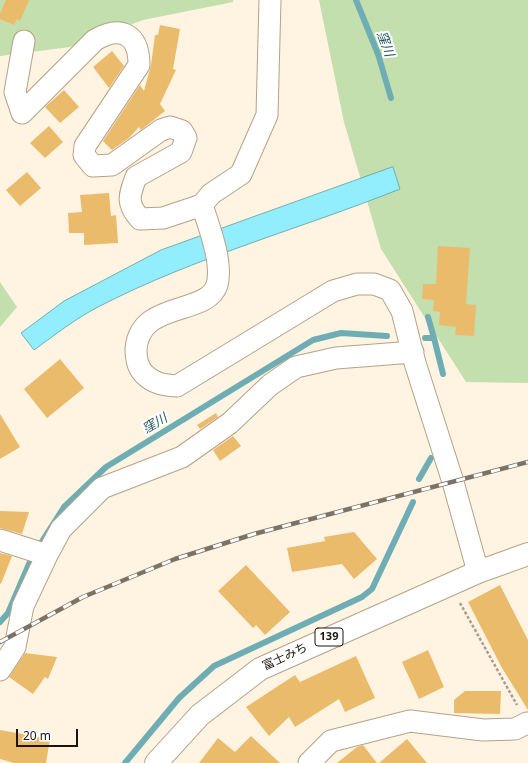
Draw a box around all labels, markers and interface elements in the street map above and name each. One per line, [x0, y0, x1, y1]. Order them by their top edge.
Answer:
water label: 窪川 [373, 29, 397, 59]
water label: 窪川 [140, 411, 170, 437]
road number: 139 [315, 628, 343, 646]
street label: 富士みち [260, 640, 310, 674]
scale bar [18, 721, 80, 747]
text: 20 m [23, 727, 51, 744]

